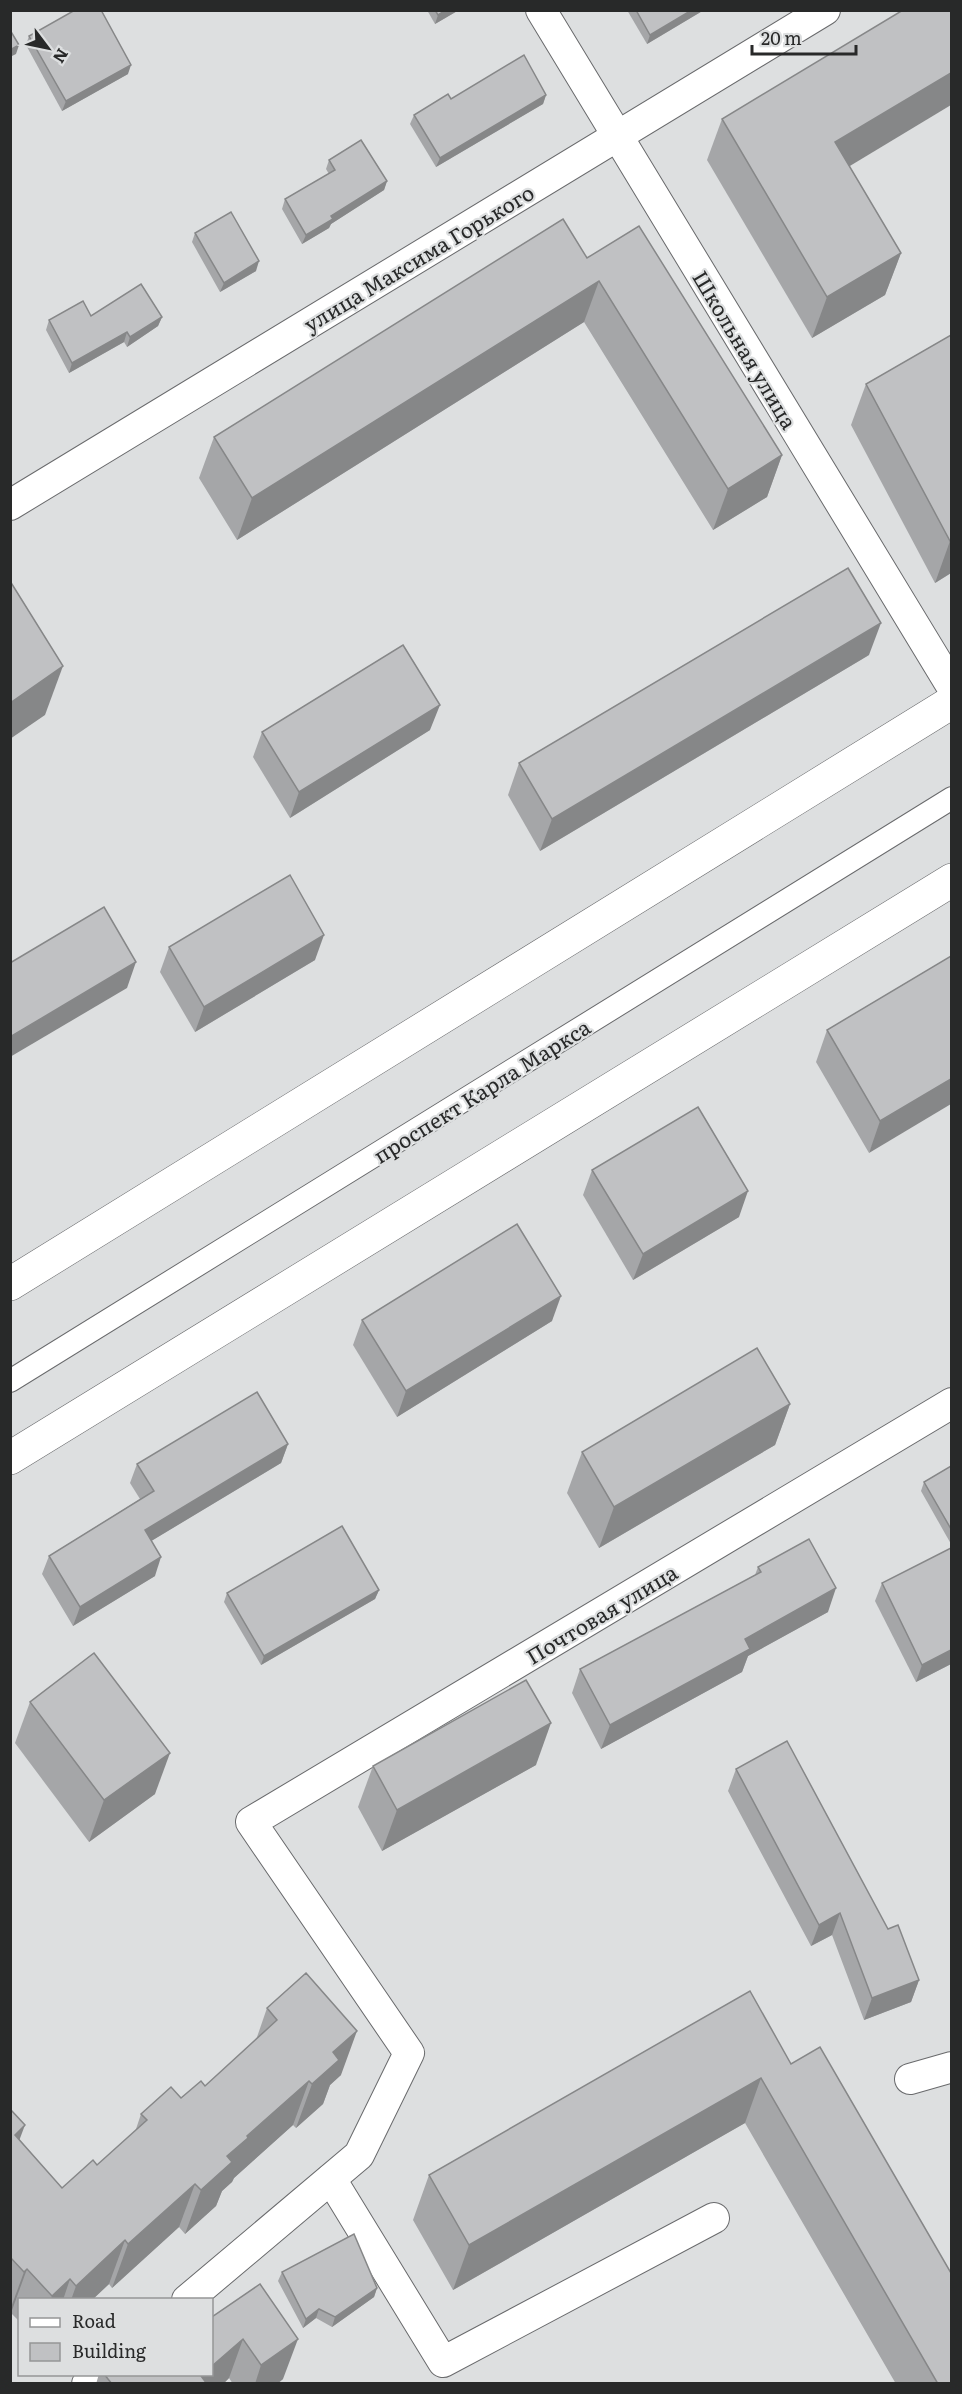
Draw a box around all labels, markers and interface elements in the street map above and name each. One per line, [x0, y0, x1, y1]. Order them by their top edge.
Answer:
north arrow [18, 18, 78, 78]
scale bar [752, 18, 856, 56]
text: 20 m [761, 24, 802, 51]
text: N [48, 44, 75, 69]
street label: улица Максима Горького [297, 176, 539, 338]
street label: Школьная улица [686, 264, 806, 435]
street label: проспект Карла Маркса [366, 1010, 596, 1170]
street label: Почтовая улица [519, 1555, 683, 1671]
legend [18, 2298, 213, 2376]
text: Road [72, 2307, 116, 2334]
text: Building [72, 2337, 147, 2364]

